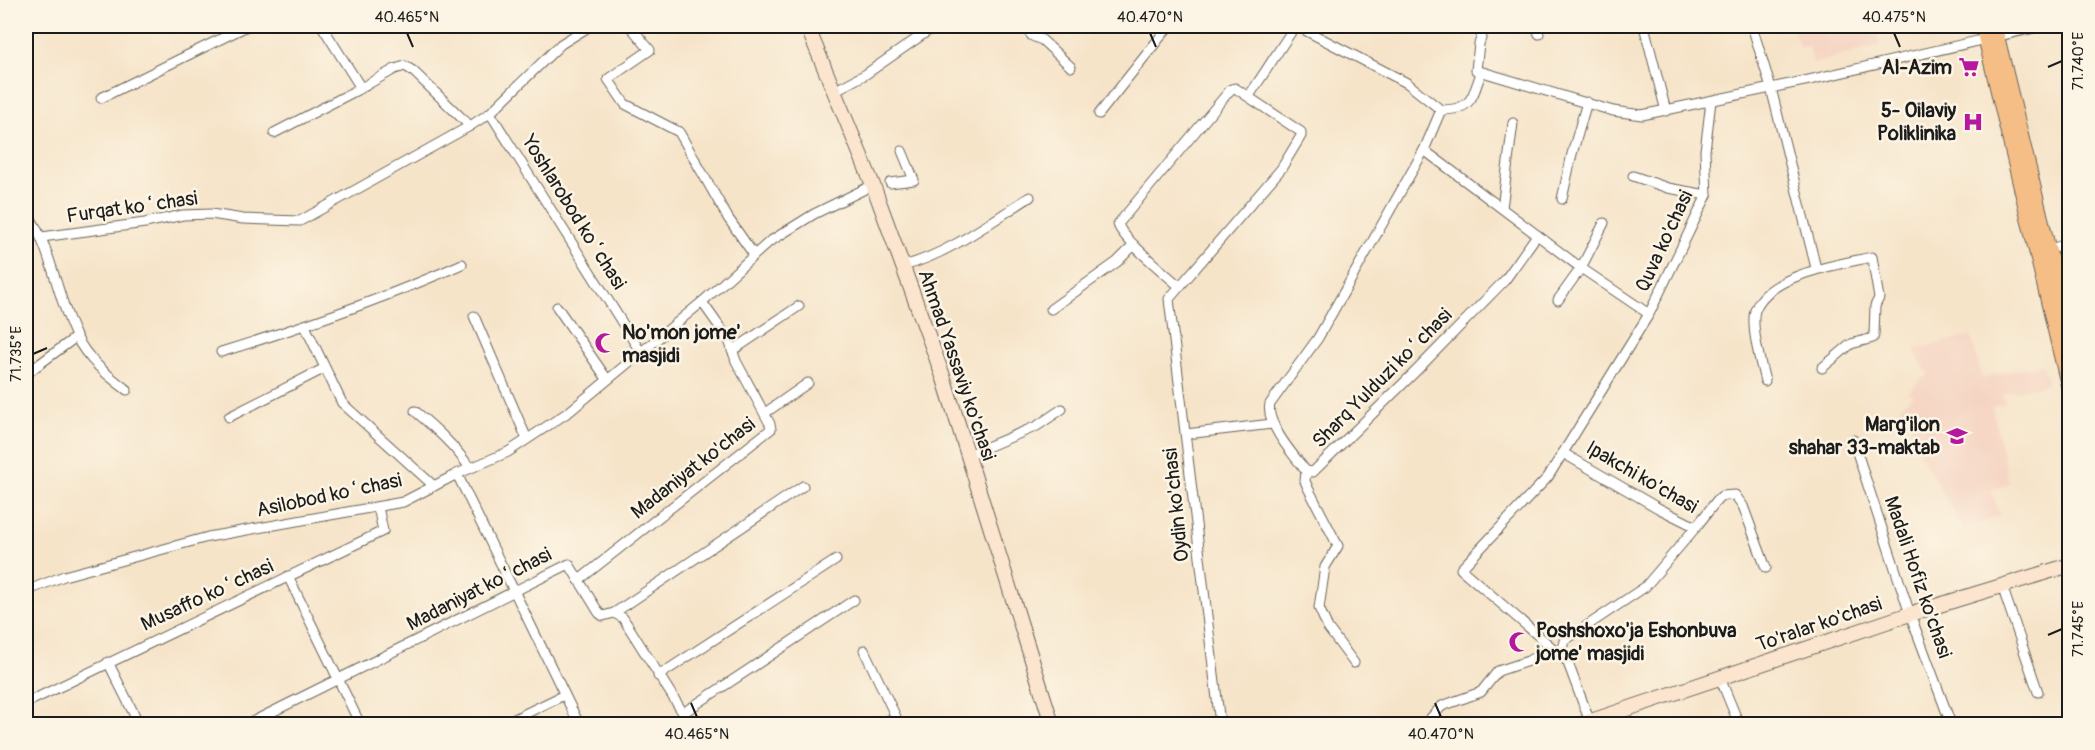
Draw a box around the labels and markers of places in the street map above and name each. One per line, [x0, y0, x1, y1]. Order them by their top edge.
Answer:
place label: Al-Azim [1882, 55, 1952, 80]
supermarket icon: Al-Azim [1957, 55, 1981, 79]
place label: 5- Oilaviy Poliklinika [1877, 98, 1956, 146]
hospital icon: 5- Oilaviy Poliklinika [1961, 110, 1985, 134]
place label: No'mon jome' masjidi [622, 320, 741, 368]
mosque icon: No'mon jome' masjidi [593, 331, 617, 355]
place label: Marg'ilon shahar 33-maktab [1789, 412, 1940, 460]
school or university icon: Marg'ilon shahar 33-maktab [1945, 424, 1969, 448]
place label: Poshshoxo'ja Eshonbuva jome' masjidi [1535, 618, 1737, 666]
mosque icon: Poshshoxo'ja Eshonbuva jome' masjidi [1507, 630, 1531, 654]

